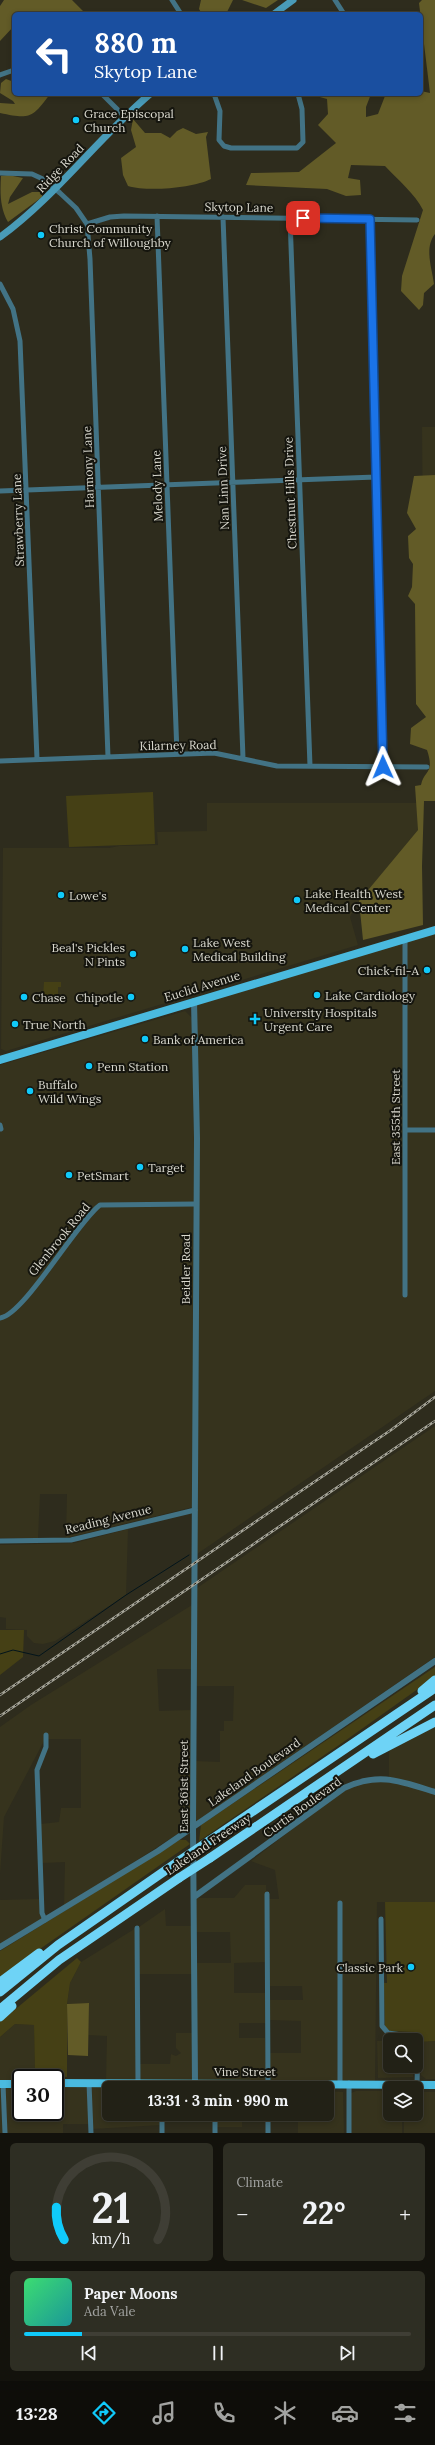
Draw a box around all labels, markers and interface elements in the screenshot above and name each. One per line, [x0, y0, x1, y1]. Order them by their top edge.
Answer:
text: 880 m [94, 25, 177, 61]
icon: left [28, 28, 80, 80]
text: Skytop Lane [94, 60, 197, 83]
place label: Grace Episcopal Church [84, 106, 174, 135]
marker: Grace Episcopal Church [71, 115, 81, 125]
street label: Ridge Road [33, 140, 87, 196]
street label: Skytop Lane [204, 199, 274, 215]
pin [286, 201, 320, 235]
icon: arrive [292, 207, 314, 229]
place label: Christ Community Church of Willoughby [49, 221, 172, 250]
marker: Christ Community Church of Willoughby [36, 230, 46, 240]
street label: Harmony Lane [79, 425, 97, 508]
street label: Chestnut Hills Drive [281, 436, 299, 549]
street label: Nan Linn Drive [214, 445, 232, 530]
street label: Melody Lane [148, 450, 166, 522]
street label: Strawberry Lane [9, 473, 27, 567]
street label: Kilarney Road [139, 737, 217, 753]
position arrow [362, 746, 404, 788]
place label: Lake Health West Medical Center [305, 886, 403, 915]
place label: Lowe's [69, 888, 107, 903]
marker: Lowe's [56, 890, 66, 900]
marker: Lake Health West Medical Center [292, 895, 302, 905]
place label: Lake West Medical Building [193, 935, 286, 964]
place label: Beal's Pickles N Pints [52, 940, 125, 969]
marker: Lake West Medical Building [180, 944, 190, 954]
marker: Beal's Pickles N Pints [128, 949, 138, 959]
place label: Chick-fil-A [358, 963, 419, 978]
marker: Chick-fil-A [422, 965, 432, 975]
street label: Euclid Avenue [162, 967, 242, 1005]
place label: Lake Cardiology [325, 988, 416, 1003]
place label: Chase [32, 990, 66, 1005]
place label: Chipotle [75, 990, 123, 1005]
marker: Lake Cardiology [312, 990, 322, 1000]
marker: Chase [19, 992, 29, 1002]
marker: Chipotle [126, 992, 136, 1002]
place label: University Hospitals Urgent Care [264, 1005, 377, 1034]
marker: University Hospitals Urgent Care [249, 1013, 261, 1025]
place label: True North [23, 1017, 86, 1032]
marker: True North [10, 1019, 20, 1029]
place label: Bank of America [153, 1032, 244, 1047]
marker: Bank of America [140, 1034, 150, 1044]
place label: Penn Station [97, 1059, 168, 1074]
marker: Penn Station [84, 1061, 94, 1071]
street label: East 355th Street [388, 1069, 403, 1165]
place label: Buffalo Wild Wings [38, 1077, 102, 1106]
marker: Buffalo Wild Wings [25, 1086, 35, 1096]
place label: Target [148, 1160, 185, 1175]
marker: Target [135, 1162, 145, 1172]
place label: PetSmart [77, 1168, 129, 1183]
marker: PetSmart [64, 1170, 74, 1180]
street label: Glenbrook Road [25, 1199, 93, 1279]
street label: Beidler Road [178, 1234, 193, 1304]
street label: Reading Avenue [63, 1501, 153, 1537]
street label: Lakeland Boulevard [205, 1735, 303, 1809]
street label: East 361st Street [176, 1739, 191, 1832]
street label: Curtis Boulevard [260, 1773, 344, 1841]
street label: Lakeland Freeway [162, 1810, 254, 1878]
place label: Classic Park [336, 1960, 404, 1975]
marker: Classic Park [406, 1962, 416, 1972]
map controls [383, 2033, 423, 2121]
button: search [383, 2033, 423, 2073]
street label: Vine Street [213, 2064, 276, 2079]
speed limit sign: 30 [12, 2069, 64, 2121]
button: layers [383, 2081, 423, 2121]
text: 13:31 · 3 min · 990 m [148, 2091, 288, 2110]
text: Climate [237, 2174, 283, 2191]
text: 21 [92, 2181, 131, 2234]
text: 22° [302, 2194, 345, 2232]
text: − [237, 2200, 248, 2228]
text: + [399, 2200, 411, 2228]
text: km/h [92, 2230, 131, 2249]
text: Paper Moons [84, 2284, 178, 2303]
text: Ada Vale [84, 2303, 136, 2320]
icon: previous [78, 2342, 100, 2364]
icon: pause [207, 2342, 229, 2364]
icon: next [336, 2342, 358, 2364]
icon: directions [90, 2399, 118, 2427]
icon: music [150, 2399, 178, 2427]
icon: phone [210, 2399, 238, 2427]
icon: climate [271, 2399, 299, 2427]
icon: car [331, 2399, 359, 2427]
icon: filters [391, 2399, 419, 2427]
text: 13:28 [16, 2402, 58, 2425]

